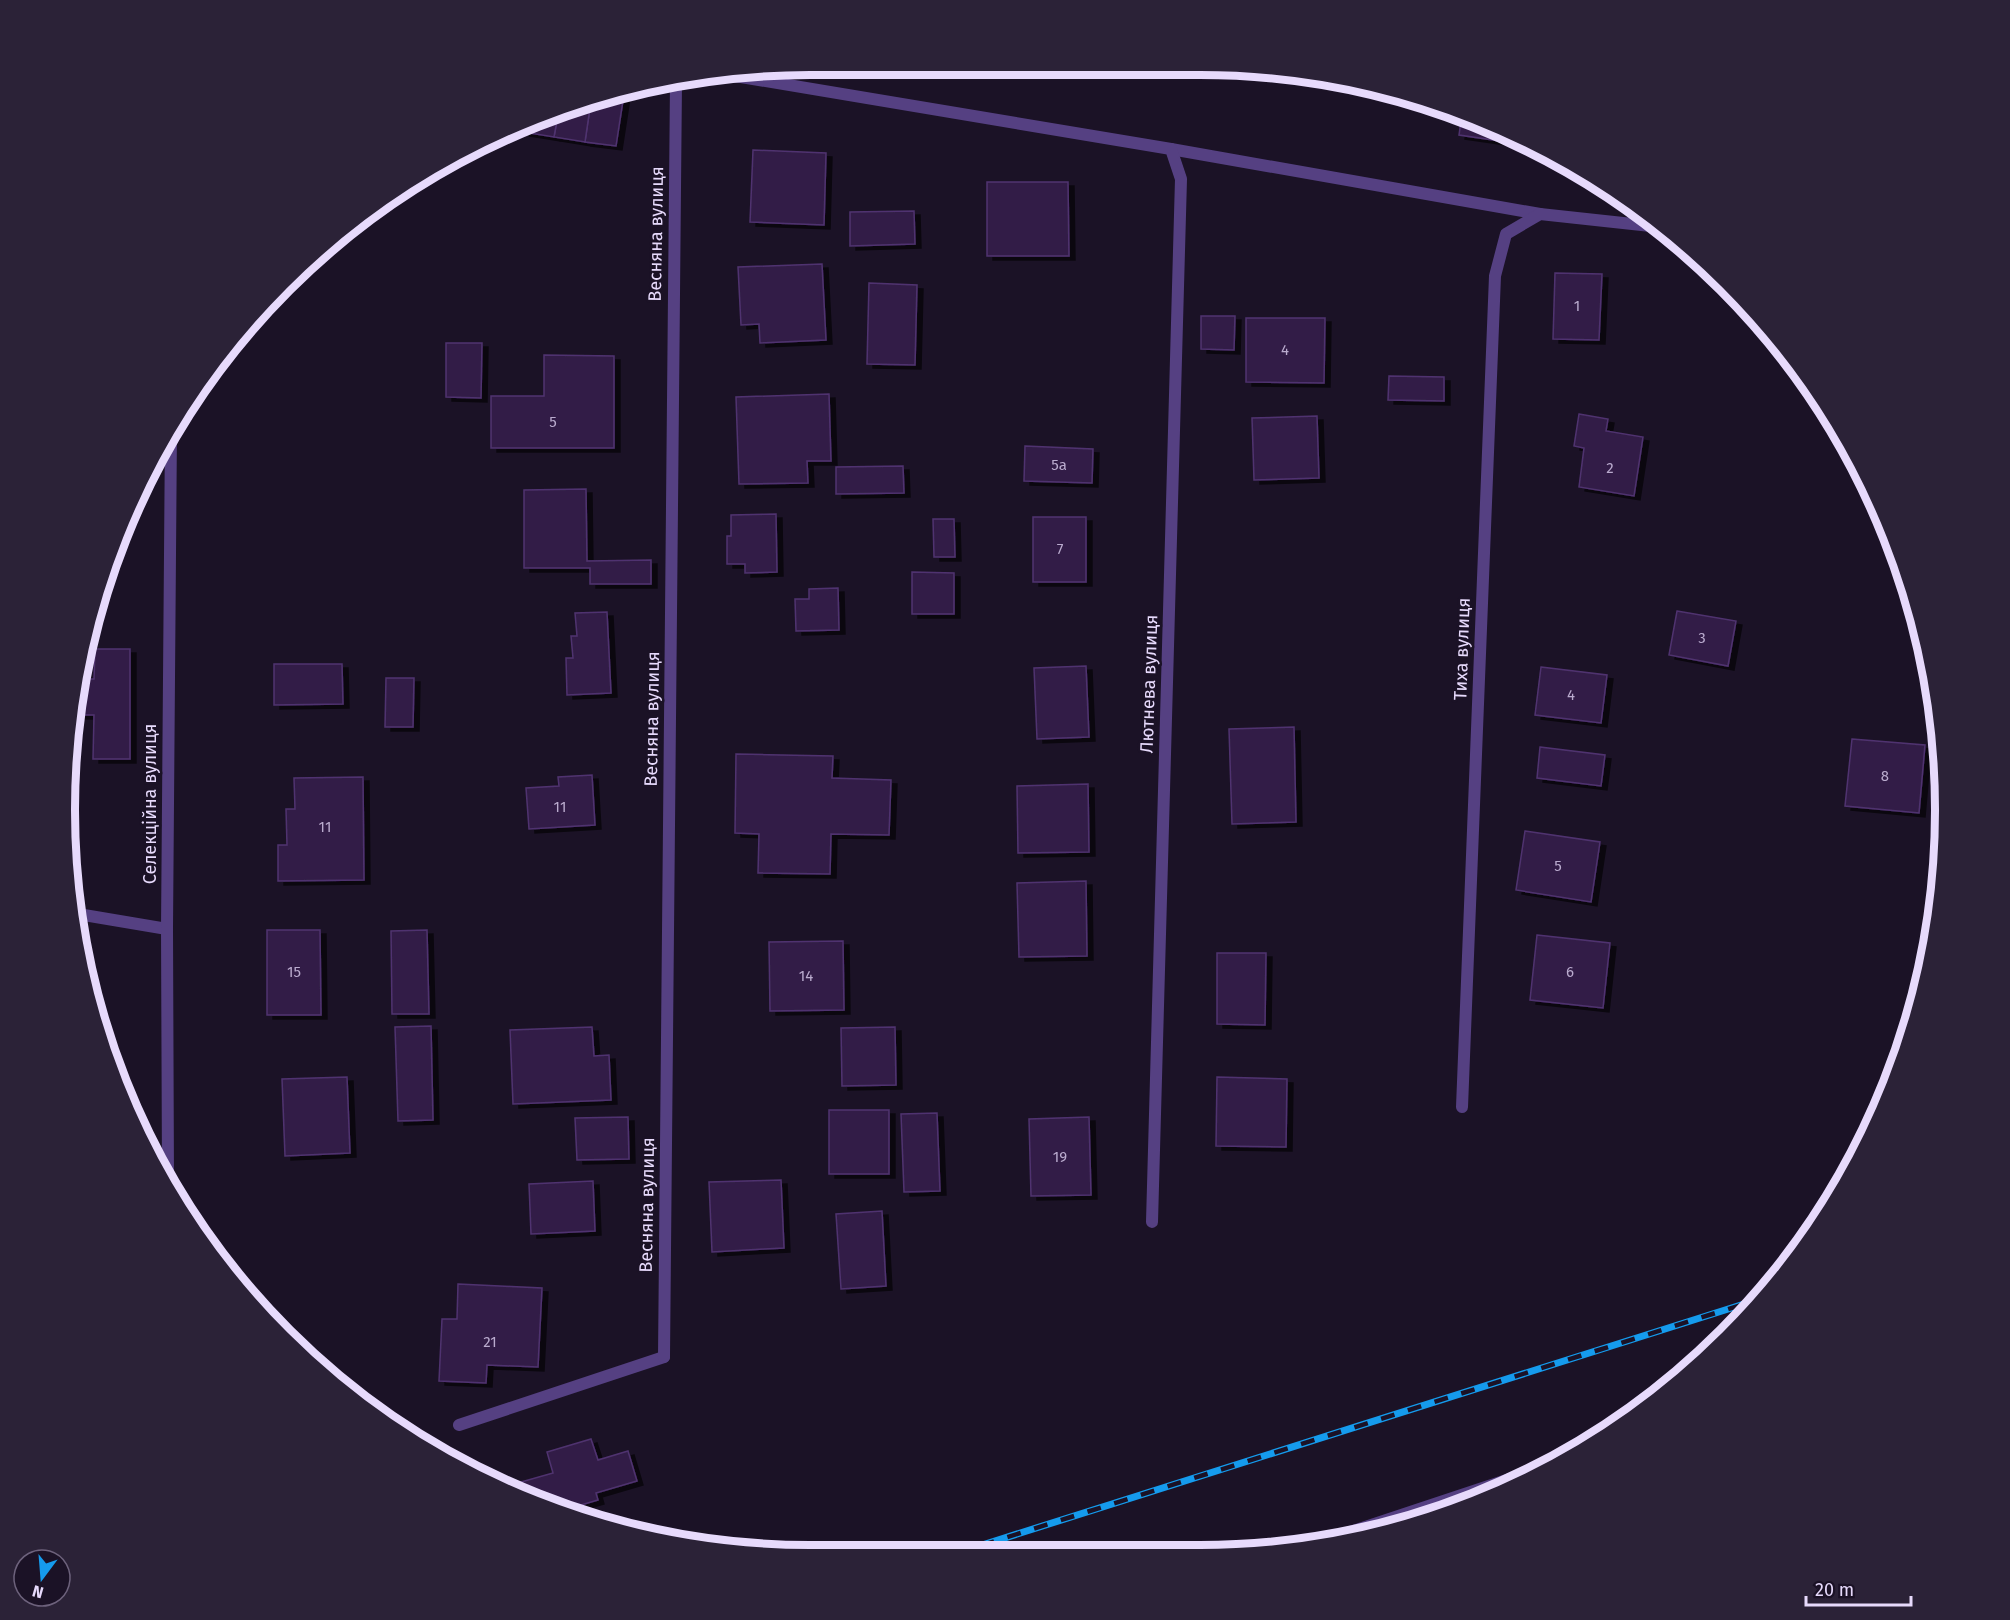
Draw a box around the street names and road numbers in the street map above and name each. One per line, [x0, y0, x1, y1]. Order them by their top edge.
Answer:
street label: Весняна вулиця [644, 166, 668, 302]
street label: Тиха вулиця [1449, 597, 1475, 701]
street label: Лютнева вулиця [1136, 614, 1162, 754]
street label: Весняна вулиця [640, 651, 664, 787]
street label: Селекційна вулиця [139, 724, 161, 884]
street label: Весняна вулиця [635, 1137, 659, 1273]

